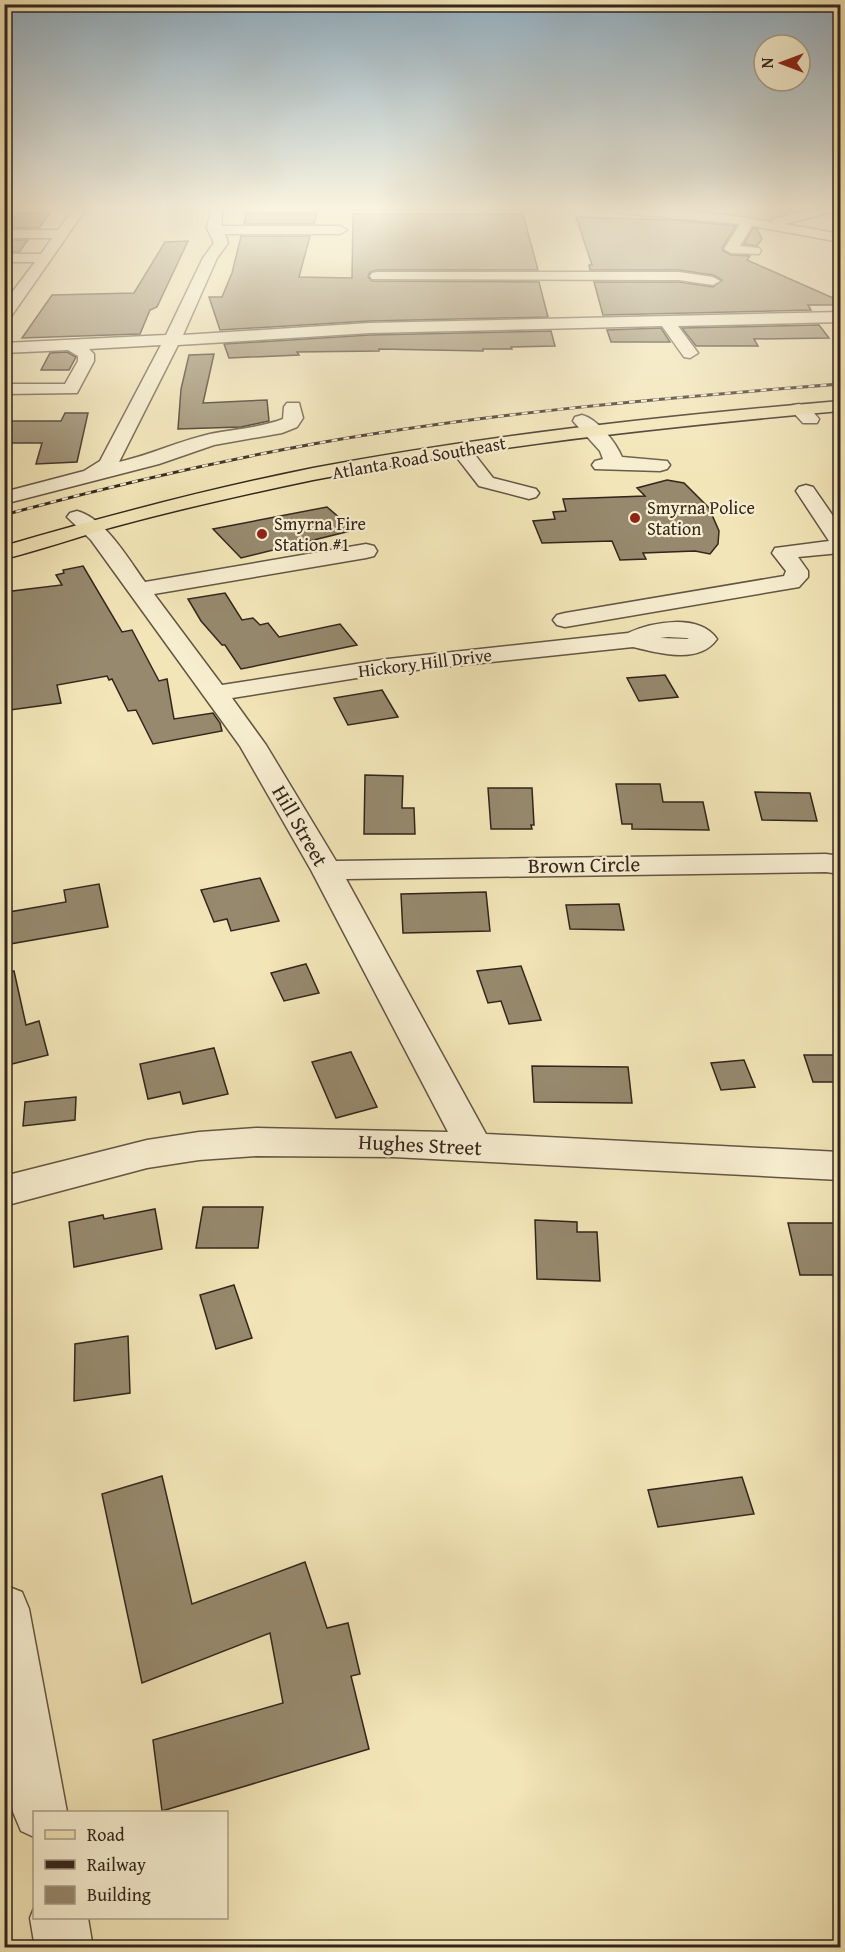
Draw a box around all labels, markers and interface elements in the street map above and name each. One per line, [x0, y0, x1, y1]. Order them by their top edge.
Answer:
north arrow [752, 33, 812, 93]
text: N [755, 57, 779, 68]
street label: Atlanta Road Southeast [330, 429, 509, 486]
place label: Smyrna Police Station [647, 494, 755, 542]
place label: Smyrna Fire Station #1 [274, 510, 366, 558]
marker: Smyrna Police Station [628, 511, 642, 525]
marker: Smyrna Fire Station #1 [255, 527, 269, 541]
street label: Hickory Hill Drive [357, 641, 493, 684]
street label: Hill Street [265, 779, 336, 873]
street label: Brown Circle [528, 848, 641, 881]
street label: Hughes Street [358, 1126, 483, 1163]
legend [33, 1811, 228, 1919]
text: Road [87, 1821, 125, 1848]
text: Railway [87, 1851, 146, 1878]
text: Building [87, 1881, 151, 1908]

